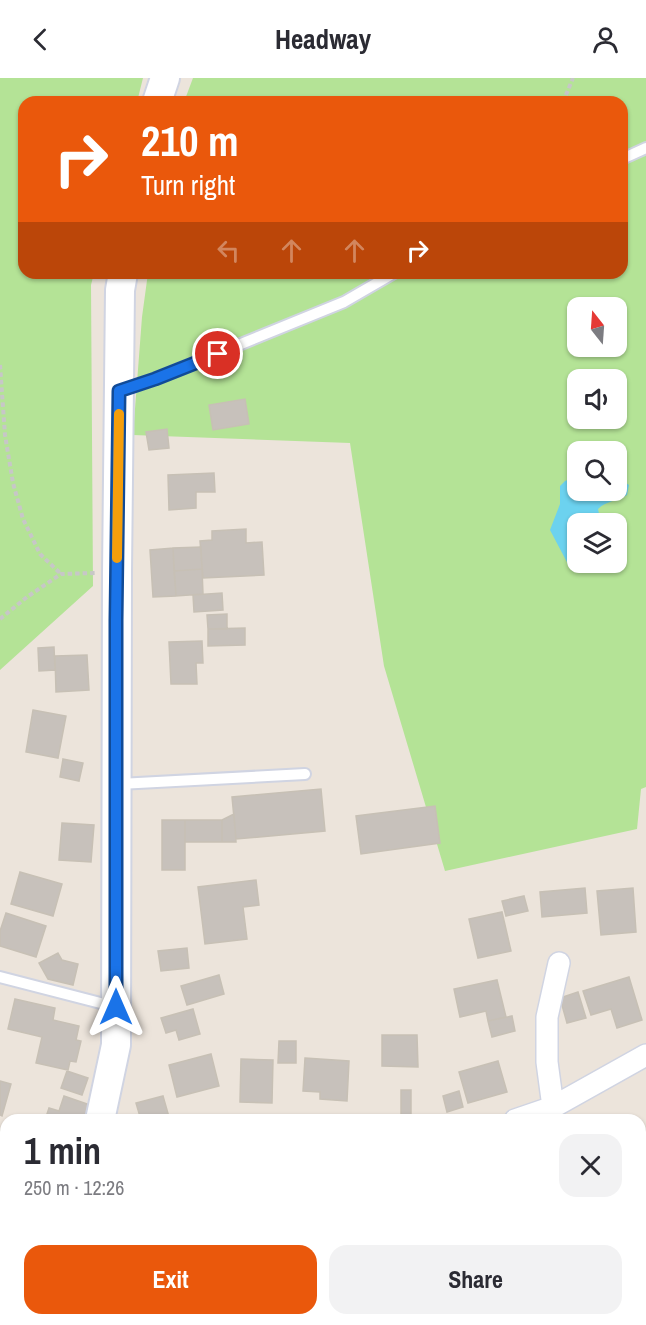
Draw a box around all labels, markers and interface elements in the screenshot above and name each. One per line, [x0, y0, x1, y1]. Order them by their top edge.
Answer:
text: Headway [275, 21, 371, 57]
icon: back [24, 23, 57, 56]
icon: person [589, 23, 622, 56]
text: 210 m [141, 113, 239, 169]
icon: right [42, 120, 120, 198]
text: Turn right [141, 167, 235, 203]
icon: left [212, 234, 245, 267]
icon: ahead [275, 234, 308, 267]
icon: ahead [338, 234, 371, 267]
icon: right [401, 234, 434, 267]
north arrow [567, 297, 627, 357]
map controls [567, 297, 627, 573]
pin [192, 328, 243, 379]
icon: arrive [201, 337, 234, 370]
button: sound [567, 369, 627, 429]
button: search [567, 441, 627, 501]
button: layers [567, 513, 627, 573]
position arrow [84, 975, 148, 1039]
text: 1 min [24, 1127, 101, 1175]
button: close [559, 1134, 622, 1197]
text: 250 m · 12:26 [24, 1174, 124, 1201]
button: Exit [24, 1245, 317, 1314]
button: Share [329, 1245, 622, 1314]

